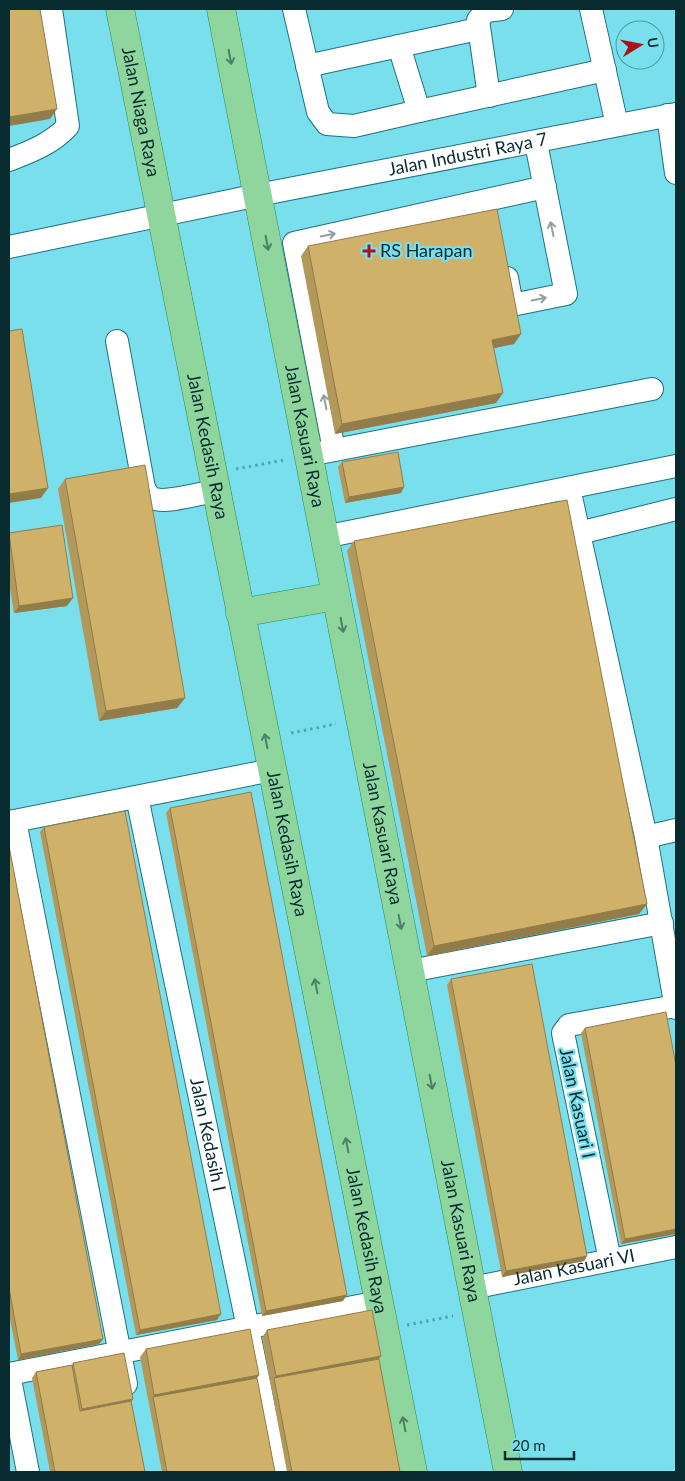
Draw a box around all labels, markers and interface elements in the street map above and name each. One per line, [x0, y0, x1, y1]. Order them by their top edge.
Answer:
north arrow [615, 20, 665, 70]
text: U [644, 36, 663, 49]
street label: Jalan Niaga Raya [118, 45, 165, 179]
one-way arrow [226, 48, 235, 64]
street label: Jalan Industri Raya 7 [386, 127, 549, 180]
one-way arrow [547, 222, 556, 238]
one-way arrow [320, 230, 336, 239]
one-way arrow [263, 234, 273, 250]
place label: RS Harapan [380, 239, 473, 261]
marker: RS Harapan [362, 244, 376, 258]
one-way arrow [531, 294, 547, 304]
street label: Jalan Kasuari Raya [281, 362, 330, 509]
street label: Jalan Kedasih Raya [183, 371, 234, 521]
one-way arrow [319, 394, 329, 410]
one-way arrow [337, 617, 347, 633]
one-way arrow [261, 733, 271, 749]
street label: Jalan Kasuari Raya [359, 760, 408, 906]
street label: Jalan Kedasih Raya [263, 768, 313, 918]
one-way arrow [396, 914, 406, 930]
one-way arrow [310, 978, 320, 994]
street label: Jalan Kasuari I [556, 1046, 600, 1160]
one-way arrow [427, 1073, 437, 1089]
street label: Jalan Kedasih I [186, 1076, 231, 1193]
one-way arrow [342, 1137, 352, 1153]
street label: Jalan Kasuari Raya [437, 1157, 486, 1304]
street label: Jalan Kedasih Raya [342, 1165, 393, 1315]
street label: Jalan Kasuari VI [511, 1244, 637, 1290]
one-way arrow [398, 1417, 408, 1433]
scale bar [505, 1428, 574, 1460]
text: 20 m [512, 1436, 546, 1454]

